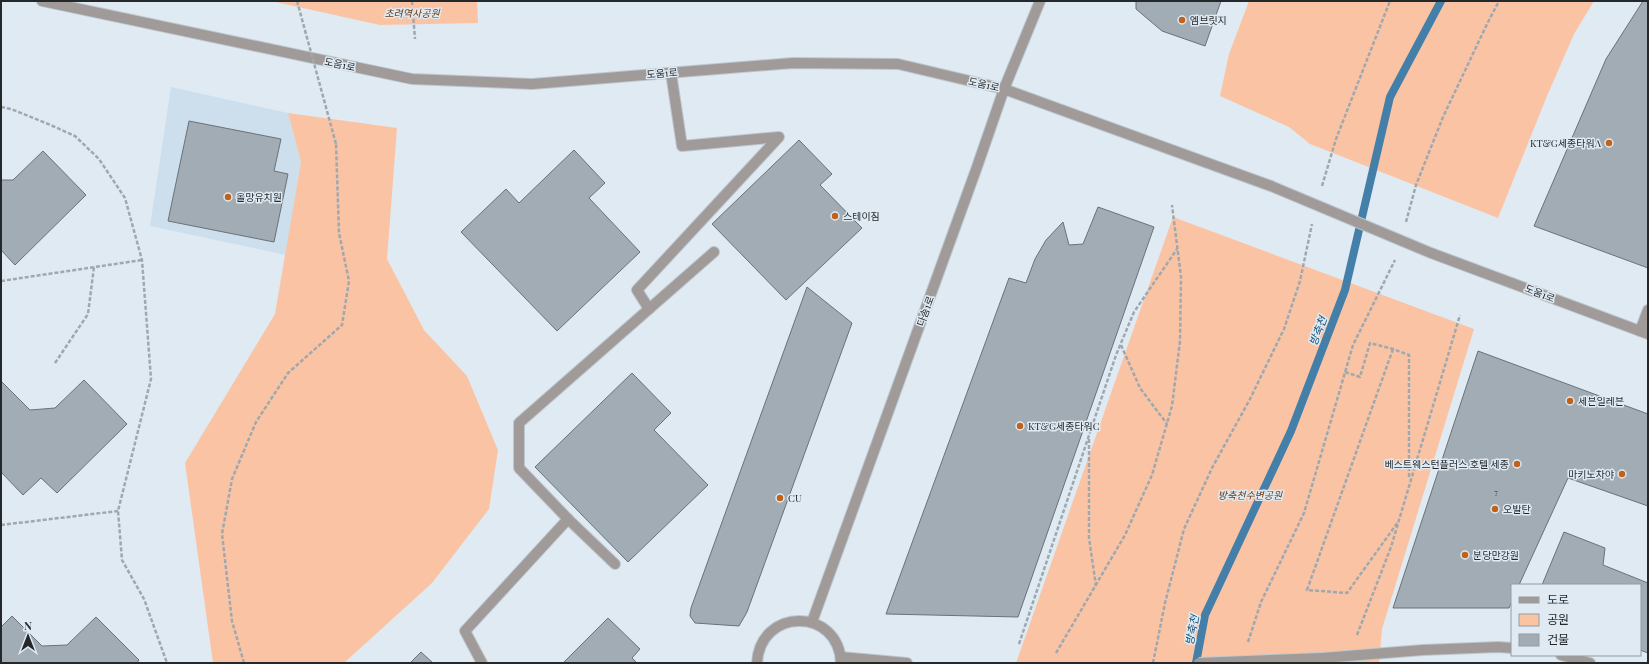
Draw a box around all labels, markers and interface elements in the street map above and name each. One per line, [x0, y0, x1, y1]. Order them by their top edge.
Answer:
park label: 초려역사공원 [384, 6, 440, 20]
place label: 엠브릿지 [1190, 13, 1227, 27]
marker: 엠브릿지 [1177, 15, 1187, 25]
street label: 도움1로 [323, 54, 357, 74]
street label: 도움1로 [646, 65, 678, 81]
street label: 도움1로 [967, 74, 1001, 94]
place label: KT&G세종타워A [1530, 136, 1602, 150]
marker: KT&G세종타워A [1604, 138, 1614, 148]
place label: 올망유치원 [236, 190, 282, 204]
marker: 올망유치원 [223, 192, 233, 202]
place label: 스테이짐 [843, 209, 880, 223]
marker: 스테이짐 [830, 211, 840, 221]
street label: 도움1로 [1523, 281, 1557, 305]
street label: 다솜1로 [913, 294, 937, 328]
water label: 방축천 [1305, 312, 1331, 348]
place label: 세븐일레븐 [1578, 394, 1624, 408]
marker: 세븐일레븐 [1565, 396, 1575, 406]
place label: KT&G세종타워C [1028, 419, 1100, 433]
marker: KT&G세종타워C [1015, 421, 1025, 431]
place label: 베스트웨스턴플러스 호텔 세종 [1384, 457, 1509, 471]
marker: 베스트웨스턴플러스 호텔 세종 [1512, 459, 1522, 469]
place label: 마키노차야 [1568, 467, 1615, 481]
marker: 마키노차야 [1617, 469, 1627, 479]
house number: 7 [1494, 486, 1498, 497]
park label: 방축천수변공원 [1218, 488, 1283, 502]
place label: CU [788, 491, 802, 505]
marker: CU [775, 493, 785, 503]
place label: 오발탄 [1503, 502, 1531, 516]
marker: 오발탄 [1490, 504, 1500, 514]
place label: 분당만강원 [1473, 548, 1519, 562]
marker: 분당만강원 [1460, 550, 1470, 560]
legend [1511, 584, 1641, 656]
text: 도로 [1547, 591, 1569, 607]
text: 공원 [1547, 611, 1569, 627]
water label: 방축천 [1181, 612, 1202, 646]
north arrow [8, 616, 48, 656]
text: N [24, 618, 32, 633]
text: 건물 [1547, 631, 1569, 647]

